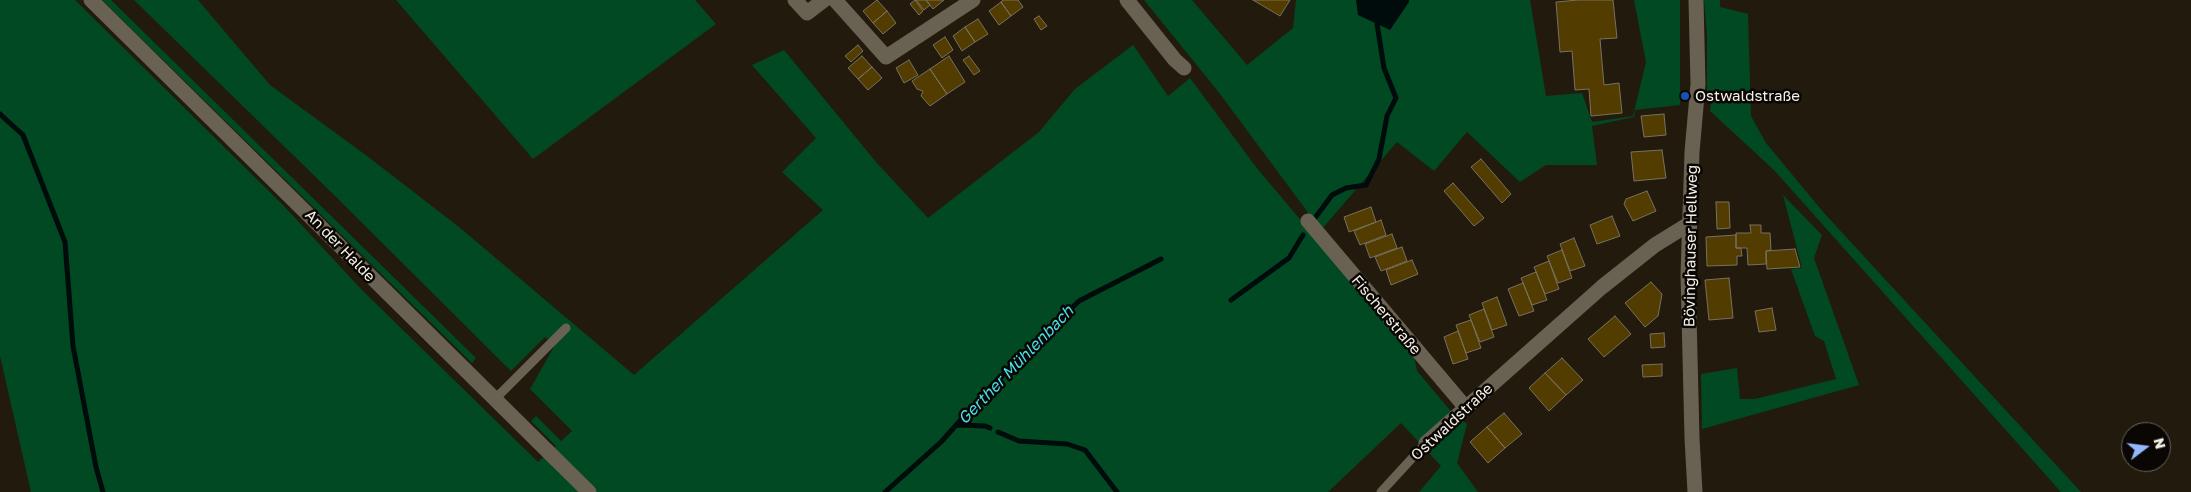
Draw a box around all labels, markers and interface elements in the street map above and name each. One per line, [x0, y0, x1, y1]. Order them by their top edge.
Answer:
place label: Ostwaldstraße [1695, 87, 1800, 105]
marker: Ostwaldstraße [1679, 90, 1691, 102]
street label: Bövinghauser Hellweg [1681, 165, 1701, 327]
street label: An der Halde [301, 206, 379, 286]
street label: Fischerstraße [1347, 272, 1425, 358]
water label: Gerther Mühlenbach [954, 302, 1078, 428]
street label: Ostwaldstraße [1407, 380, 1497, 464]
north arrow [2121, 422, 2171, 472]
text: N [2150, 436, 2170, 451]

